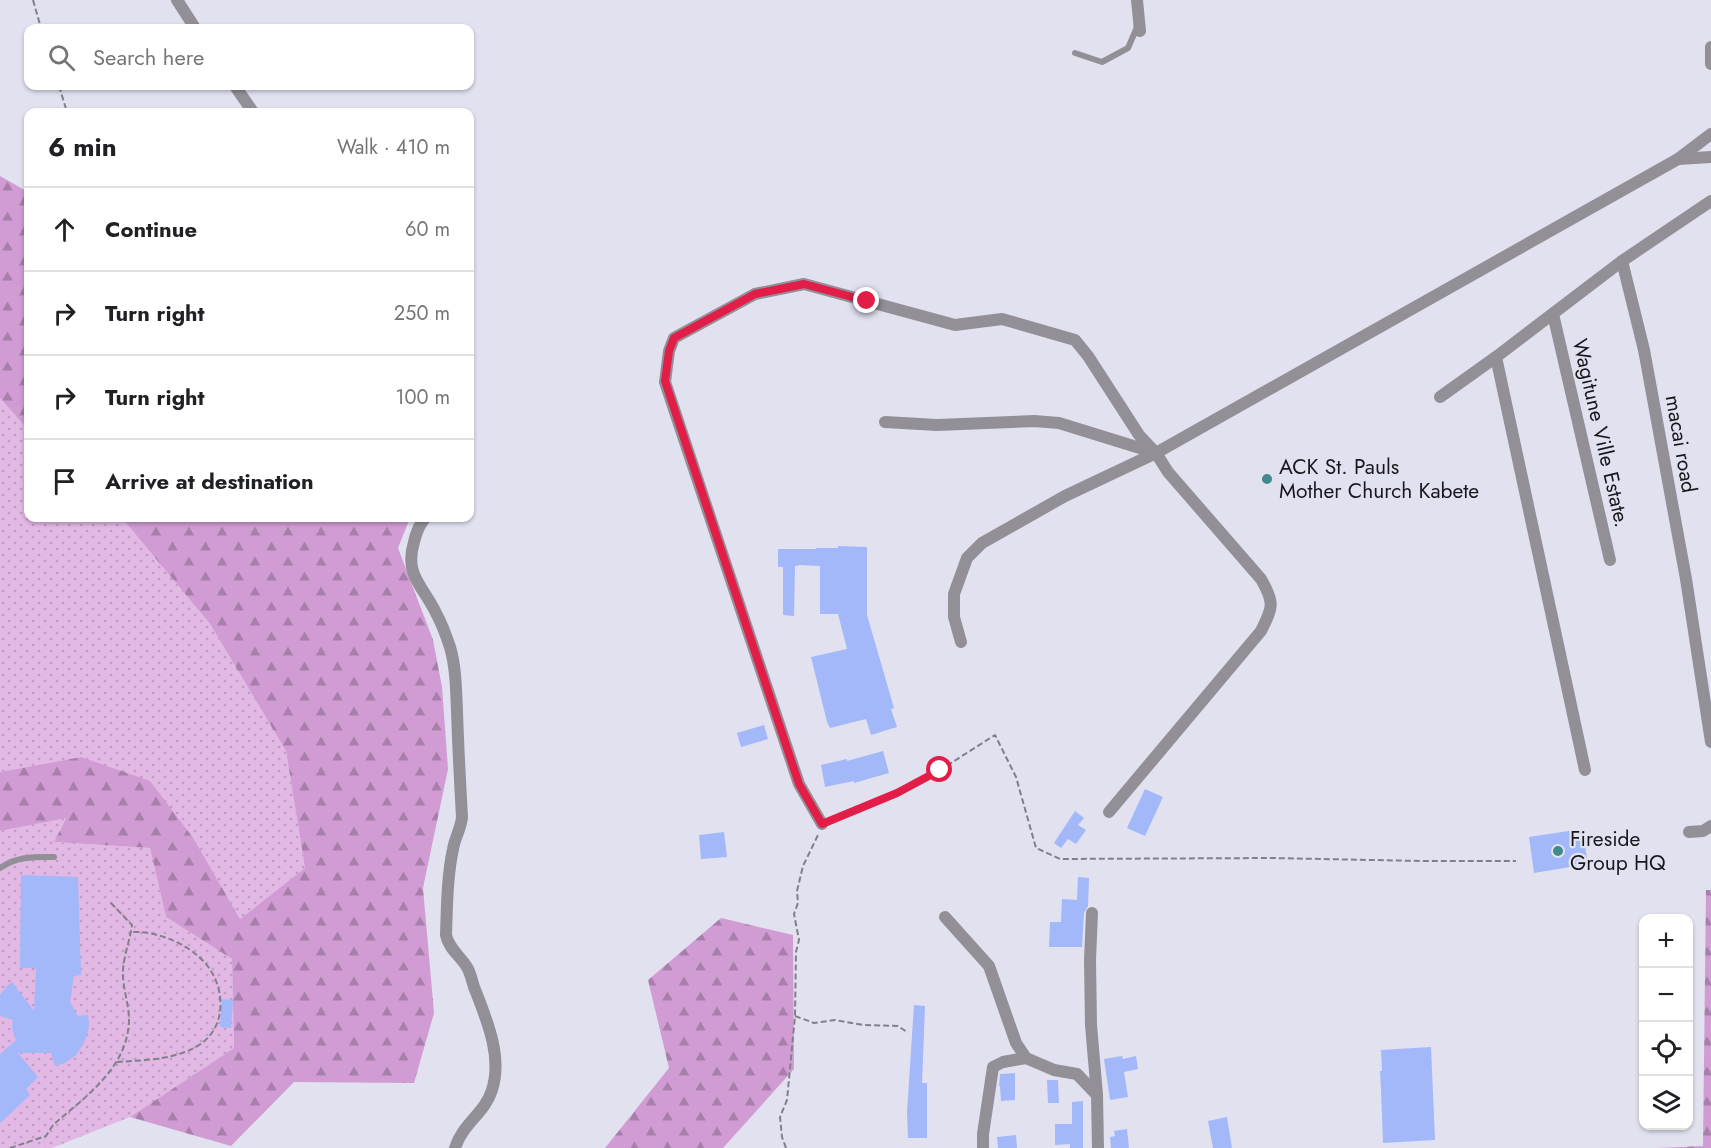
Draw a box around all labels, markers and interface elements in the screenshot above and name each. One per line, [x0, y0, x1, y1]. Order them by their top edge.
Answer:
search box [24, 24, 474, 90]
icon: search [45, 41, 78, 74]
text: Search here [93, 41, 204, 73]
text: 6 min [48, 128, 117, 166]
text: Walk · 410 m [337, 133, 450, 162]
icon: ahead [48, 213, 81, 246]
text: Continue [105, 213, 197, 245]
text: 60 m [405, 215, 450, 244]
route end [853, 287, 879, 313]
icon: right [48, 297, 81, 330]
text: Turn right [105, 297, 205, 329]
text: 250 m [394, 299, 450, 328]
street label: Wagitune Ville Estate. [1565, 336, 1637, 530]
icon: right [48, 381, 81, 414]
text: Turn right [105, 381, 205, 413]
text: 100 m [395, 383, 450, 412]
street label: macai road [1658, 393, 1704, 495]
place label: ACK St. Pauls Mother Church Kabete [1279, 452, 1479, 506]
icon: arrive [48, 465, 81, 498]
text: Arrive at destination [105, 465, 314, 497]
marker: ACK St. Pauls Mother Church Kabete [1260, 472, 1274, 486]
route start [926, 756, 952, 782]
place label: Fireside Group HQ [1570, 824, 1666, 878]
marker: Fireside Group HQ [1551, 844, 1565, 858]
map controls [1639, 914, 1693, 1130]
button: + [1639, 914, 1693, 968]
button: − [1639, 968, 1693, 1022]
button: locate [1639, 1022, 1693, 1076]
button: layers [1639, 1076, 1693, 1130]

